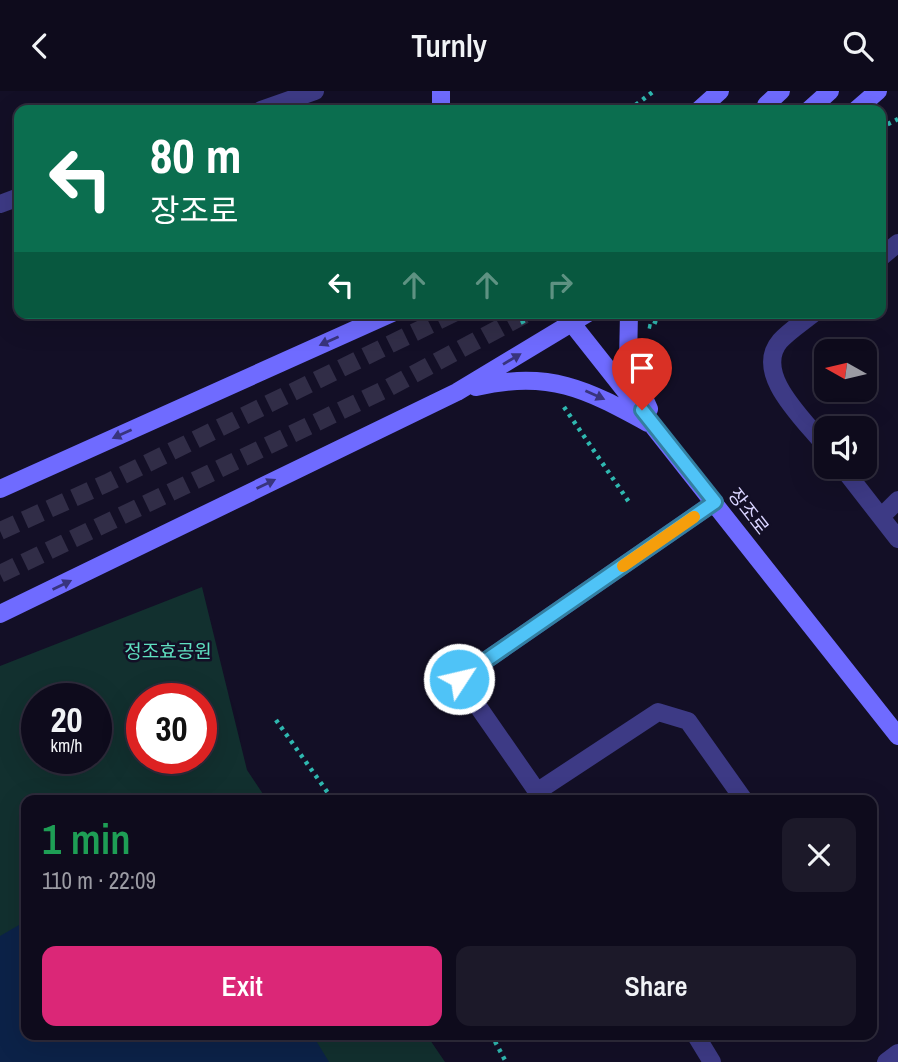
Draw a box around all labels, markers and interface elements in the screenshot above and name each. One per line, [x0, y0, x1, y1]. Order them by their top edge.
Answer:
text: Turnly [411, 24, 487, 67]
icon: back [21, 27, 59, 65]
icon: search [839, 27, 877, 65]
text: 80 m [150, 122, 242, 188]
icon: left [35, 133, 126, 224]
text: 장조로 [150, 189, 238, 232]
icon: left [322, 266, 360, 304]
icon: ahead [395, 266, 433, 304]
icon: ahead [468, 266, 506, 304]
icon: right [541, 266, 579, 304]
one-way arrow [318, 335, 339, 346]
pin [612, 338, 672, 410]
north arrow [814, 339, 877, 403]
map controls [814, 339, 877, 479]
icon: arrive [623, 349, 661, 387]
one-way arrow [503, 353, 522, 366]
one-way arrow [584, 390, 605, 401]
button: sound [814, 416, 877, 479]
one-way arrow [111, 429, 132, 440]
one-way arrow [256, 479, 276, 490]
street label: 장조로 [723, 482, 775, 540]
one-way arrow [52, 580, 72, 591]
park label: 정조효공원 [124, 638, 212, 664]
position arrow [422, 642, 496, 716]
speed limit sign: 30 [126, 683, 217, 774]
text: 20 [51, 696, 82, 743]
text: km/h [51, 733, 83, 758]
text: 1 min [42, 811, 131, 867]
button: close [782, 818, 856, 892]
text: 110 m · 22:09 [42, 865, 156, 896]
button: Exit [42, 946, 442, 1026]
button: Share [456, 946, 856, 1026]

